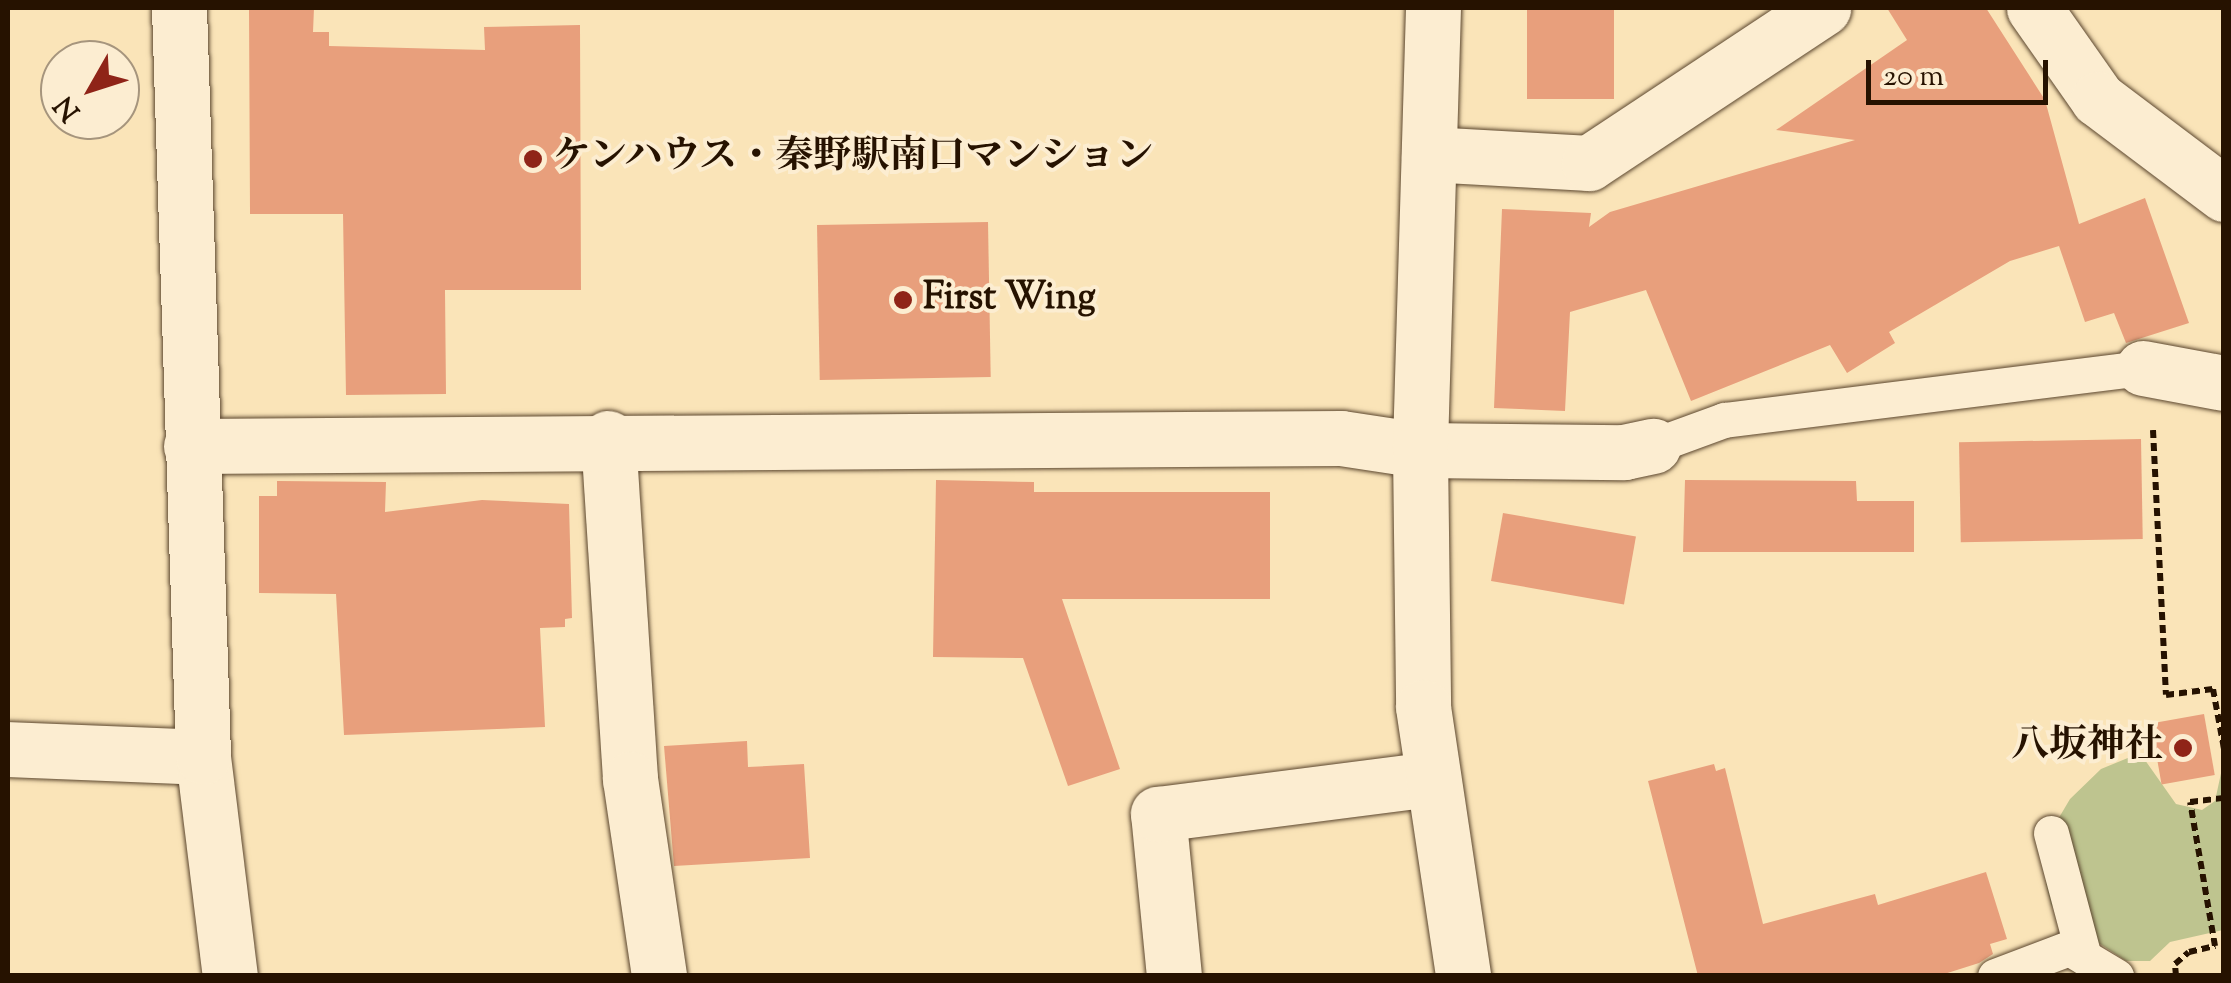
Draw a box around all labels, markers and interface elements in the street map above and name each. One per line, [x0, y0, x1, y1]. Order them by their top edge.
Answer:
north arrow [40, 40, 140, 140]
scale bar [1871, 40, 2054, 102]
text: 20 m [1883, 56, 1944, 99]
text: N [46, 86, 91, 129]
place label: ケンハウス・秦野駅南口マンション [553, 136, 1161, 182]
marker: ケンハウス・秦野駅南口マンション [522, 148, 544, 170]
place label: First Wing [923, 277, 1096, 323]
marker: First Wing [892, 289, 914, 311]
place label: 八坂神社 [2011, 725, 2163, 771]
marker: 八坂神社 [2172, 737, 2194, 759]

